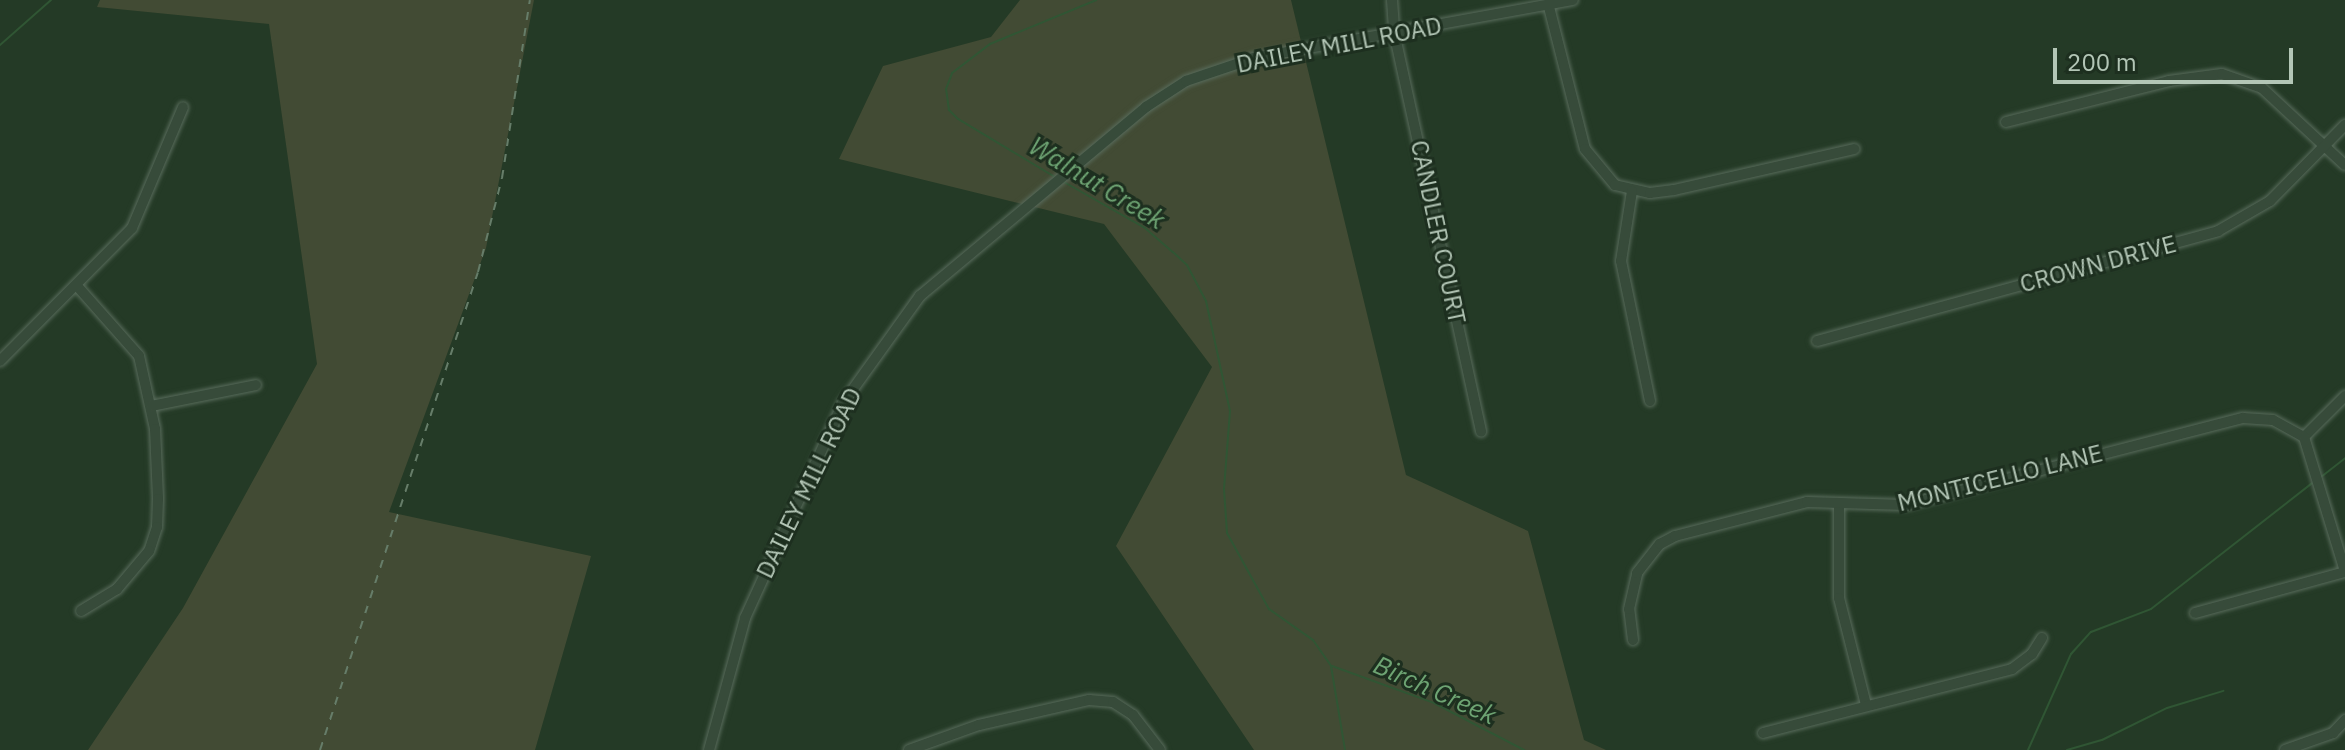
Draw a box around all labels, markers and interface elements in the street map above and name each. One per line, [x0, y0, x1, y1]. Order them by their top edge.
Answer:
street label: DAILEY MILL ROAD [1234, 11, 1444, 79]
scale bar [2057, 32, 2297, 82]
text: 200 m [2067, 46, 2137, 78]
water label: Walnut Creek [1023, 130, 1171, 236]
street label: CANDLER COURT [1404, 138, 1472, 326]
street label: CROWN DRIVE [2017, 229, 2179, 299]
street label: DAILEY MILL ROAD [750, 383, 868, 583]
street label: MONTICELLO LANE [1894, 439, 2106, 517]
water label: Birch Creek [1369, 649, 1501, 731]

